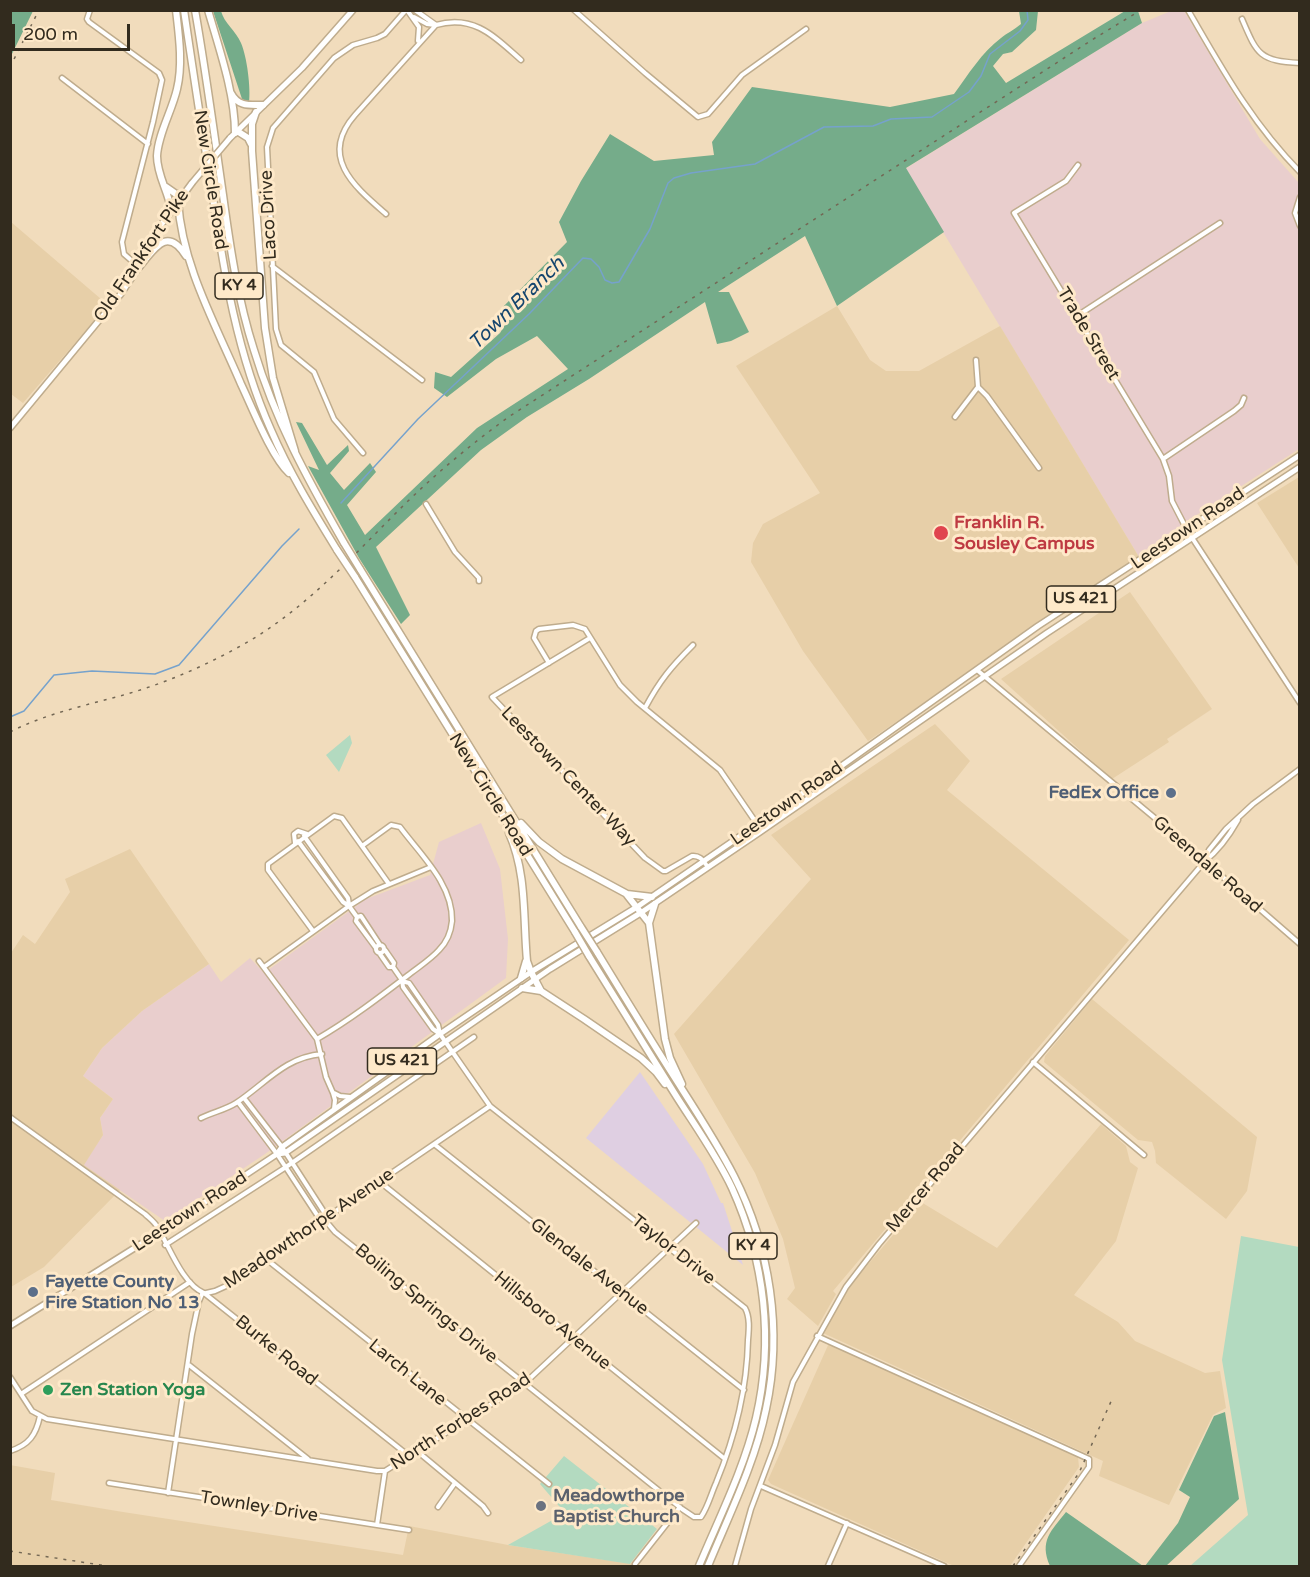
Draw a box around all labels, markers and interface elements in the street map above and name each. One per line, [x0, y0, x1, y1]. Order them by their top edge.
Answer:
scale bar [15, 12, 134, 50]
text: 200 m [23, 23, 78, 45]
street label: New Circle Road [188, 109, 232, 251]
street label: Laco Drive [256, 170, 282, 260]
street label: Old Frankfort Pike [90, 186, 194, 326]
water label: Town Branch [464, 252, 570, 356]
road number: KY 4 [215, 273, 263, 299]
street label: Trade Street [1052, 284, 1124, 384]
street label: Leestown Road [1127, 483, 1249, 575]
place label: Franklin R. Sousley Campus [954, 512, 1095, 554]
marker: Franklin R. Sousley Campus [932, 524, 950, 542]
road number: US 421 [1046, 586, 1116, 612]
street label: Leestown Center Way [496, 703, 640, 851]
street label: New Circle Road [443, 729, 537, 861]
street label: Leestown Road [727, 757, 847, 851]
place label: FedEx Office [1049, 782, 1159, 804]
marker: FedEx Office [1164, 786, 1178, 800]
street label: Greendale Road [1148, 812, 1266, 918]
road number: US 421 [368, 1048, 436, 1074]
street label: Mercer Road [882, 1139, 970, 1237]
street label: Meadowthorpe Avenue [220, 1164, 398, 1294]
street label: Leestown Road [129, 1167, 251, 1257]
street label: Taylor Drive [627, 1211, 719, 1289]
street label: Glendale Avenue [525, 1214, 653, 1320]
road number: KY 4 [729, 1233, 777, 1259]
street label: Boiling Springs Drive [350, 1240, 502, 1368]
street label: Hillsboro Avenue [489, 1267, 615, 1375]
place label: Fayette County Fire Station No 13 [45, 1271, 200, 1314]
marker: Fayette County Fire Station No 13 [26, 1285, 40, 1299]
street label: Burke Road [230, 1311, 322, 1391]
street label: Larch Lane [364, 1335, 450, 1411]
street label: North Forbes Road [387, 1369, 535, 1475]
place label: Zen Station Yoga [60, 1379, 205, 1401]
marker: Zen Station Yoga [41, 1383, 55, 1397]
place label: Meadowthorpe Baptist Church [553, 1485, 684, 1528]
street label: Townley Drive [198, 1487, 320, 1527]
marker: Meadowthorpe Baptist Church [534, 1499, 548, 1513]

